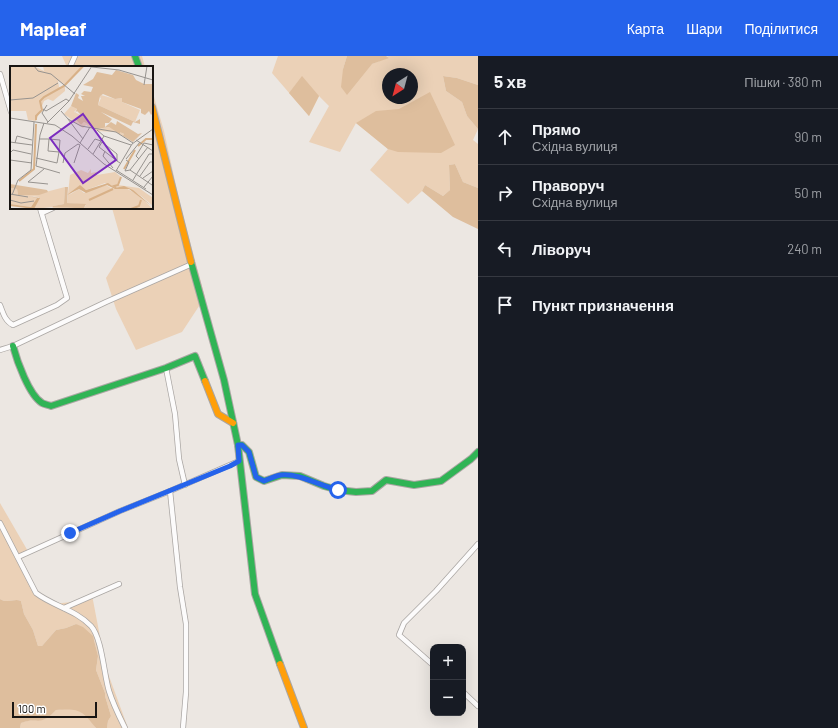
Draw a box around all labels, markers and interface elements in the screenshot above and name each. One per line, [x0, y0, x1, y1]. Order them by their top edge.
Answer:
text: Mapleaf [20, 17, 87, 40]
text: Карта [627, 20, 664, 37]
text: Шари [686, 20, 722, 37]
text: Поділитися [744, 20, 818, 37]
inset map [10, 66, 153, 209]
north arrow [382, 68, 418, 104]
text: 5 хв [494, 71, 526, 91]
text: Пішки · 380 m [744, 74, 822, 90]
text: Прямо [532, 120, 581, 138]
icon: ahead [494, 126, 516, 148]
text: 90 m [795, 129, 822, 145]
text: Східна вулиця [532, 138, 618, 154]
text: Праворуч [532, 176, 605, 194]
icon: right [494, 182, 516, 204]
text: 50 m [795, 185, 822, 201]
text: Східна вулиця [532, 194, 618, 210]
icon: left [494, 238, 516, 260]
text: Ліворуч [532, 240, 591, 258]
text: 240 m [787, 241, 822, 257]
icon: arrive [494, 294, 516, 316]
text: Пункт призначення [532, 296, 674, 314]
route start [329, 481, 347, 499]
route end [61, 524, 79, 542]
map controls [430, 644, 466, 716]
button: + [430, 644, 466, 680]
button: − [430, 680, 466, 716]
scale bar [12, 700, 97, 719]
text: 100 m [18, 702, 46, 715]

